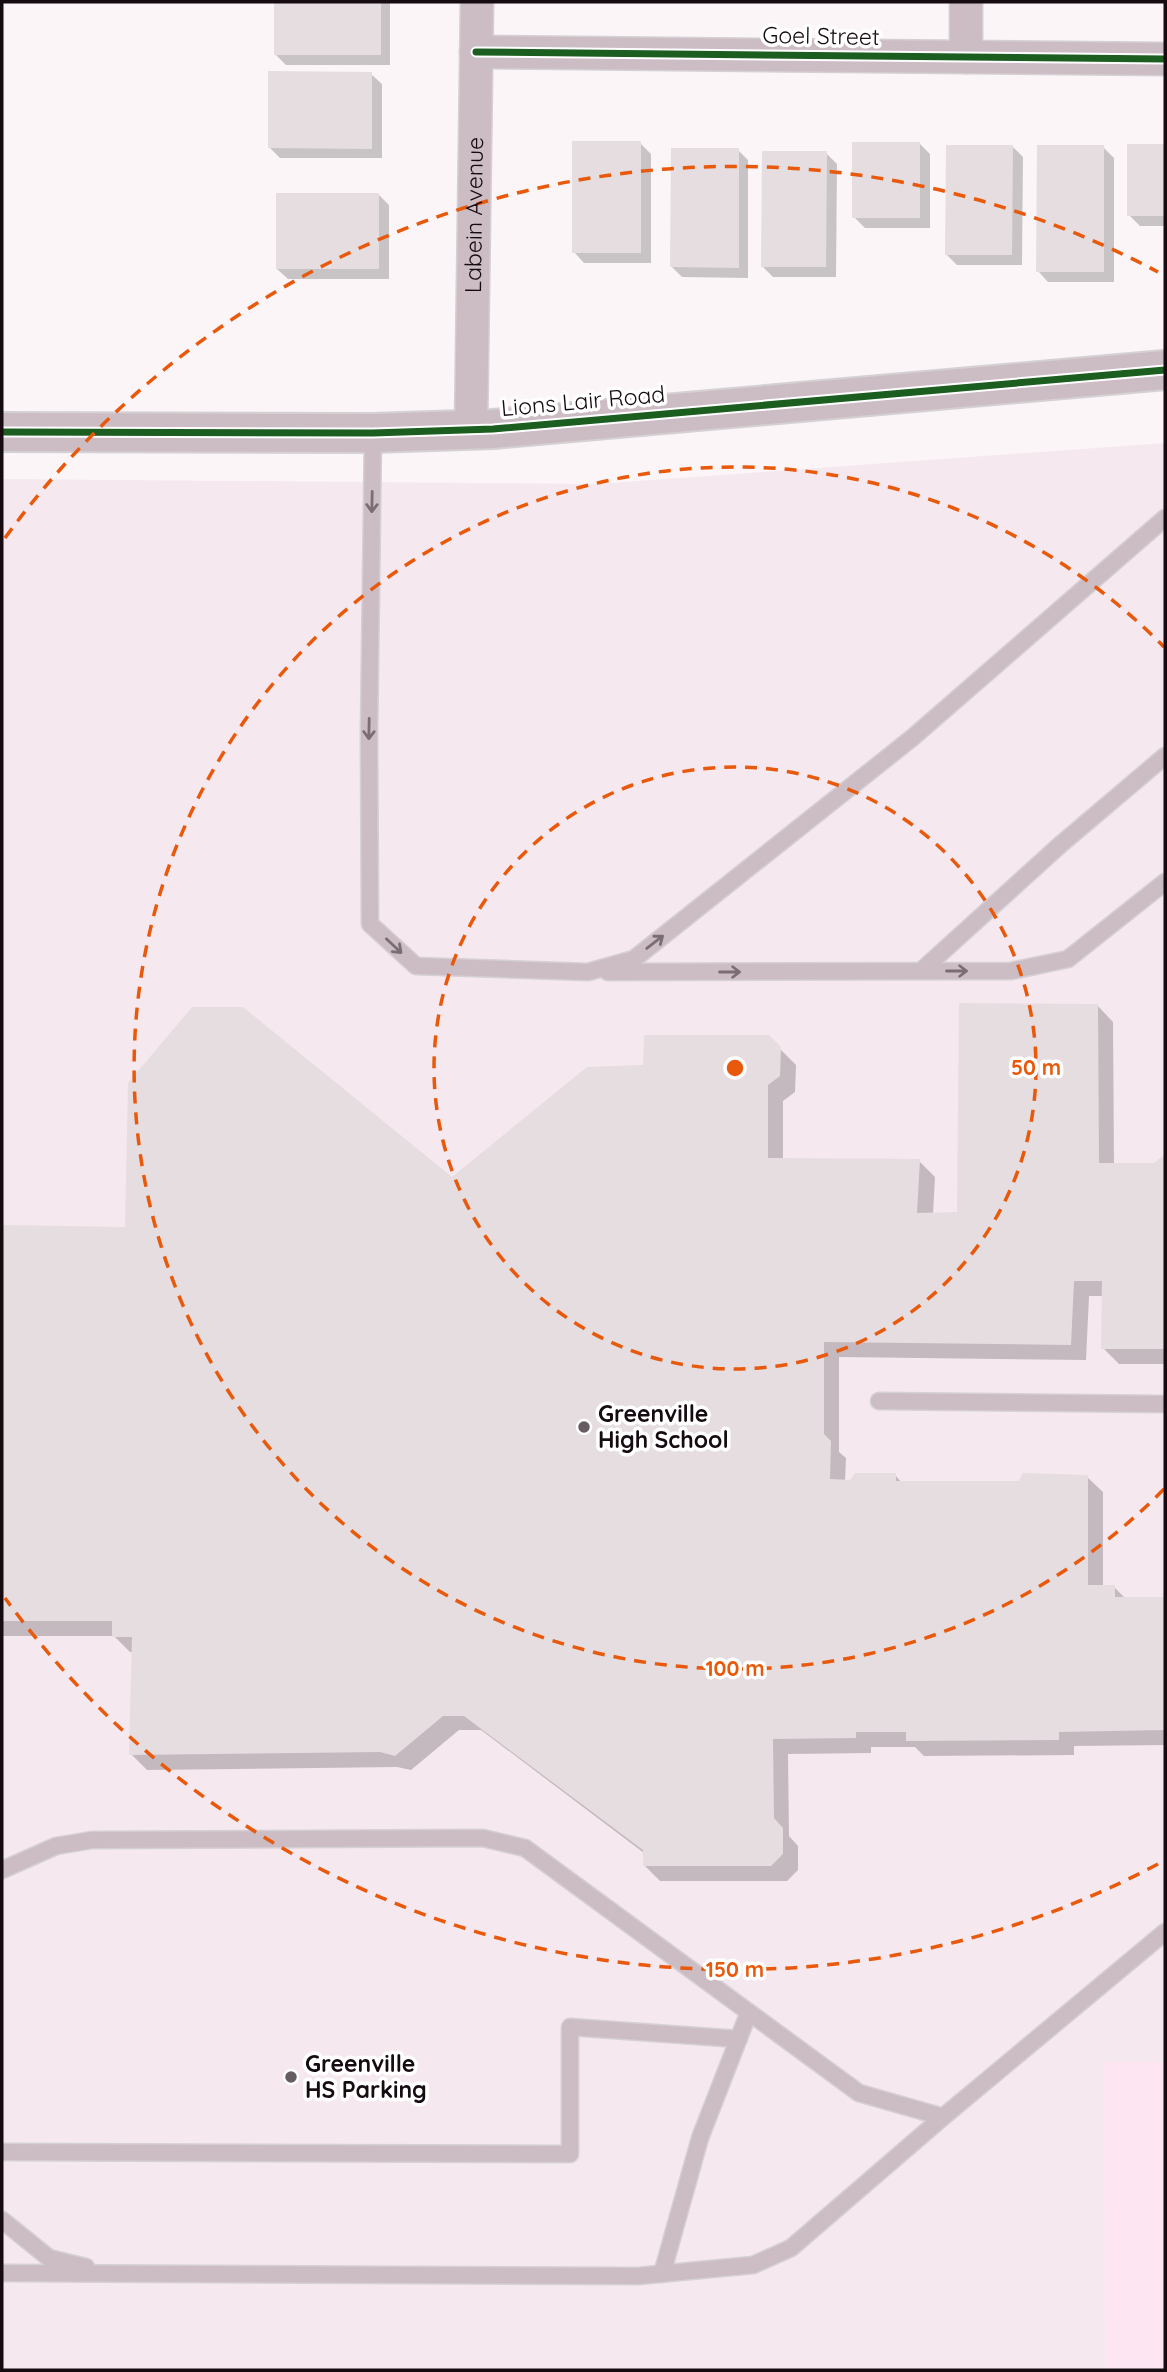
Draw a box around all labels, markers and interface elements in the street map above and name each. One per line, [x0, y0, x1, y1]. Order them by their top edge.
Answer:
street label: Goel Street [762, 20, 880, 51]
street label: Labein Avenue [458, 137, 489, 293]
street label: Lions Lair Road [500, 379, 666, 422]
one-way arrow [365, 490, 379, 513]
one-way arrow [363, 717, 376, 740]
one-way arrow [646, 935, 664, 950]
one-way arrow [385, 938, 403, 954]
one-way arrow [946, 964, 969, 978]
one-way arrow [718, 965, 741, 979]
text: 50 m [1011, 1054, 1061, 1080]
centre of rings [723, 1056, 747, 1080]
place label: Greenville High School [598, 1399, 729, 1454]
marker: Greenville High School [576, 1419, 592, 1435]
text: 100 m [705, 1655, 765, 1681]
text: 150 m [706, 1956, 764, 1982]
place label: Greenville HS Parking [305, 2049, 427, 2104]
marker: Greenville HS Parking [283, 2069, 299, 2085]

